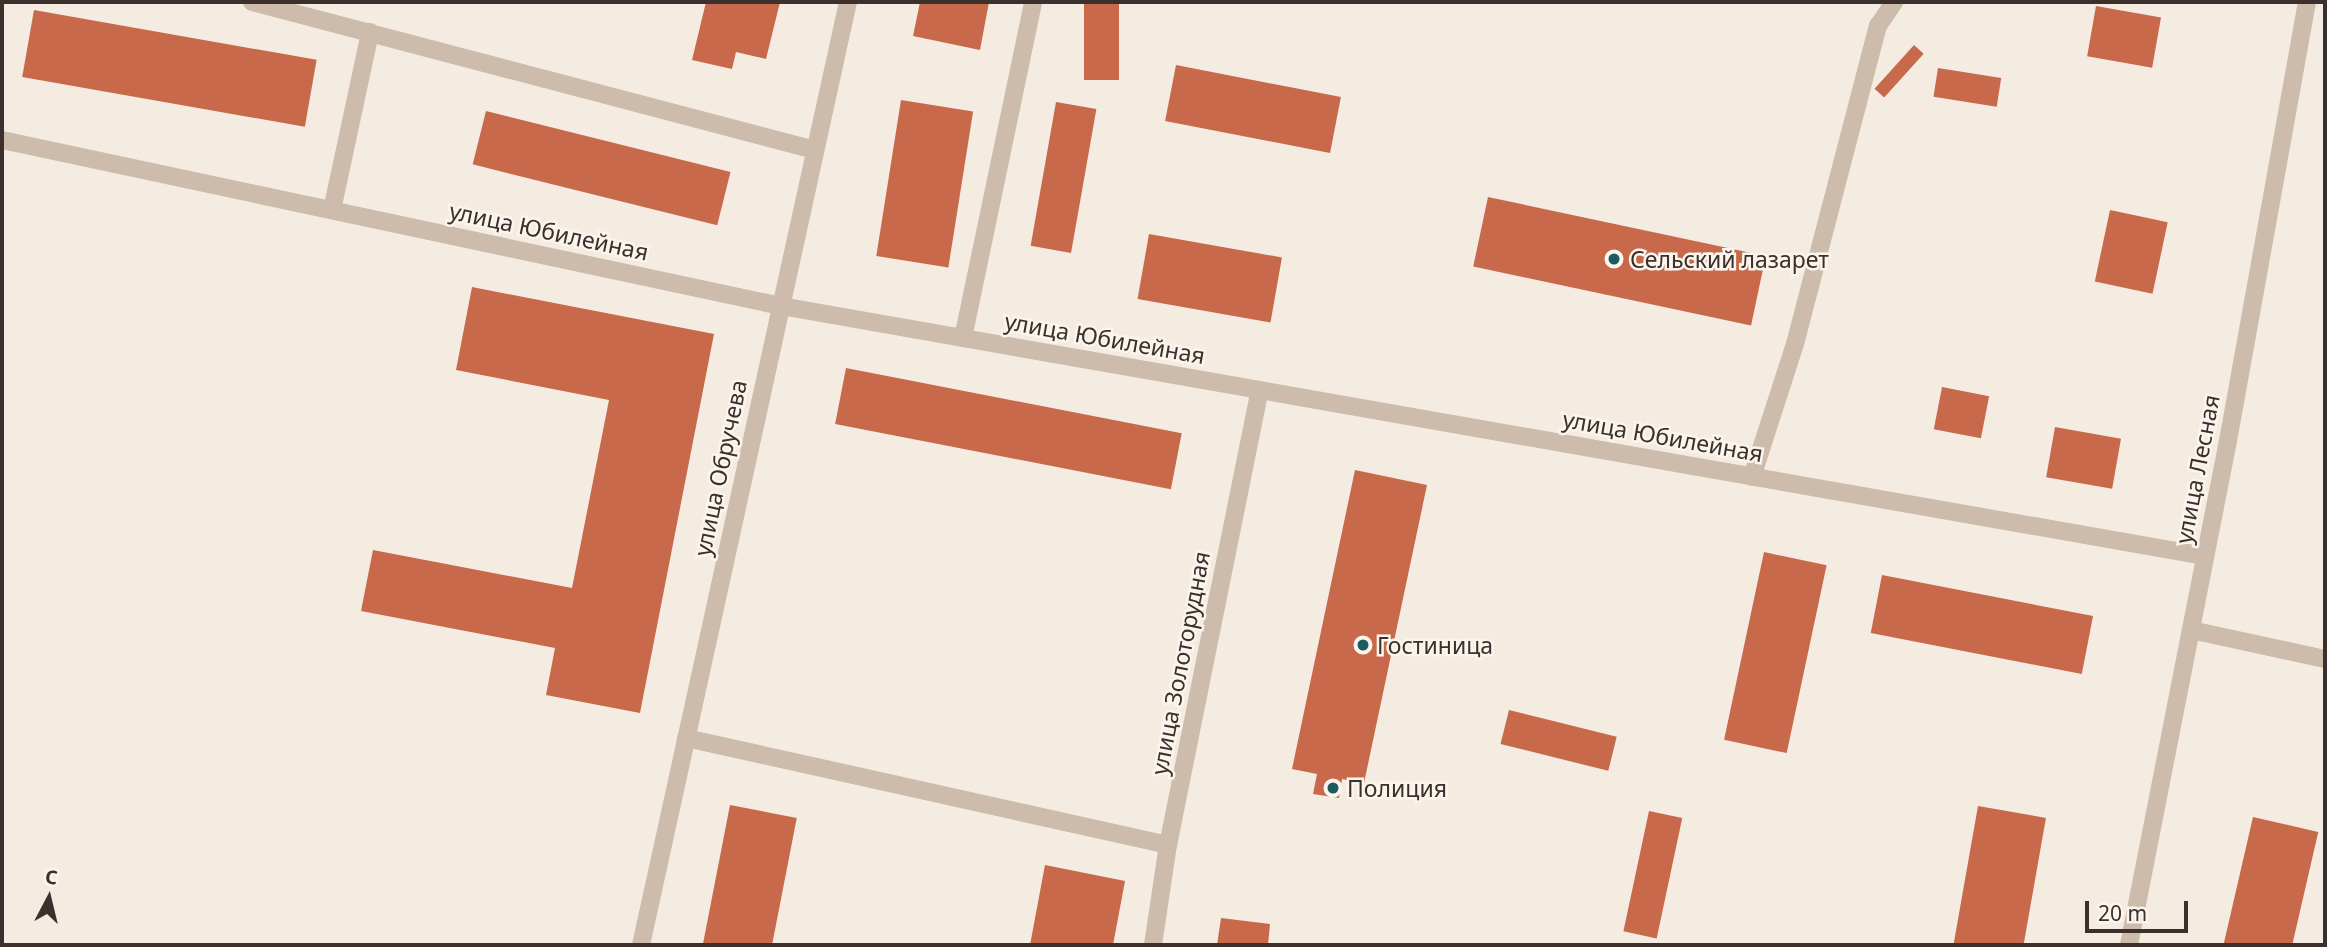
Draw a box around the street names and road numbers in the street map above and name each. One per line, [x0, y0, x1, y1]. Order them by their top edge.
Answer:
street label: улица Юбилейная [447, 196, 651, 266]
street label: улица Юбилейная [1003, 307, 1207, 369]
street label: улица Обручева [688, 377, 752, 559]
street label: улица Лесная [2169, 392, 2225, 546]
street label: улица Юбилейная [1561, 405, 1765, 467]
street label: улица Золоторудная [1145, 549, 1215, 777]

